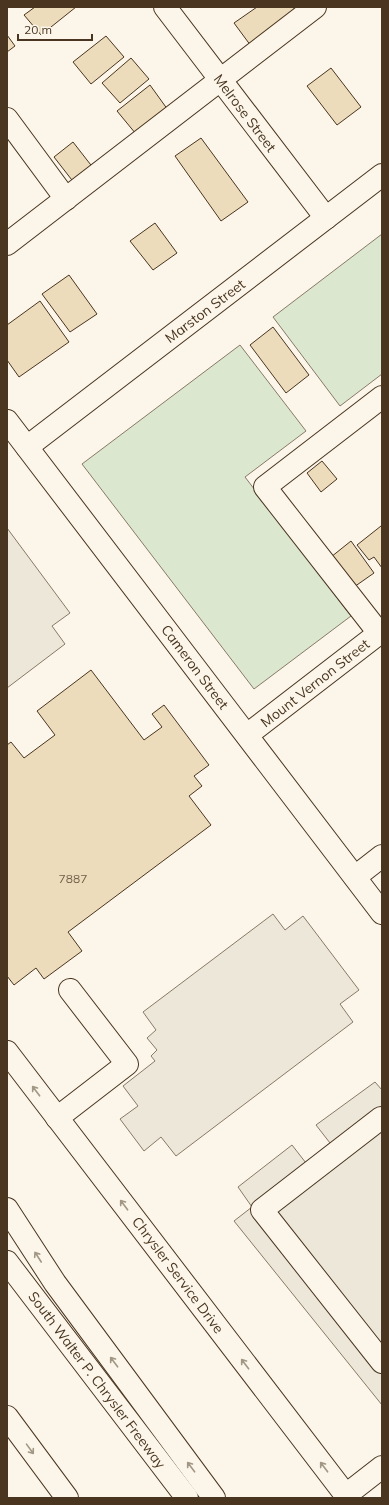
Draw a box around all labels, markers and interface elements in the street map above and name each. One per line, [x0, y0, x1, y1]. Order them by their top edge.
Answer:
scale bar [18, 16, 92, 42]
text: 20 m [24, 22, 52, 37]
street label: Melrose Street [210, 70, 280, 156]
street label: Marston Street [161, 275, 249, 347]
street label: Cameron Street [157, 621, 233, 713]
street label: Mount Vernon Street [257, 635, 373, 731]
house number: 7887 [59, 871, 87, 886]
one-way arrow [32, 1085, 41, 1096]
one-way arrow [120, 1200, 128, 1211]
street label: Chrysler Service Drive [128, 1213, 228, 1337]
one-way arrow [34, 1252, 42, 1263]
street label: South Walter P. Chrysler Freeway [24, 1288, 170, 1473]
one-way arrow [110, 1357, 118, 1368]
one-way arrow [241, 1358, 250, 1369]
one-way arrow [26, 1443, 34, 1454]
one-way arrow [187, 1461, 195, 1472]
one-way arrow [320, 1462, 329, 1473]

